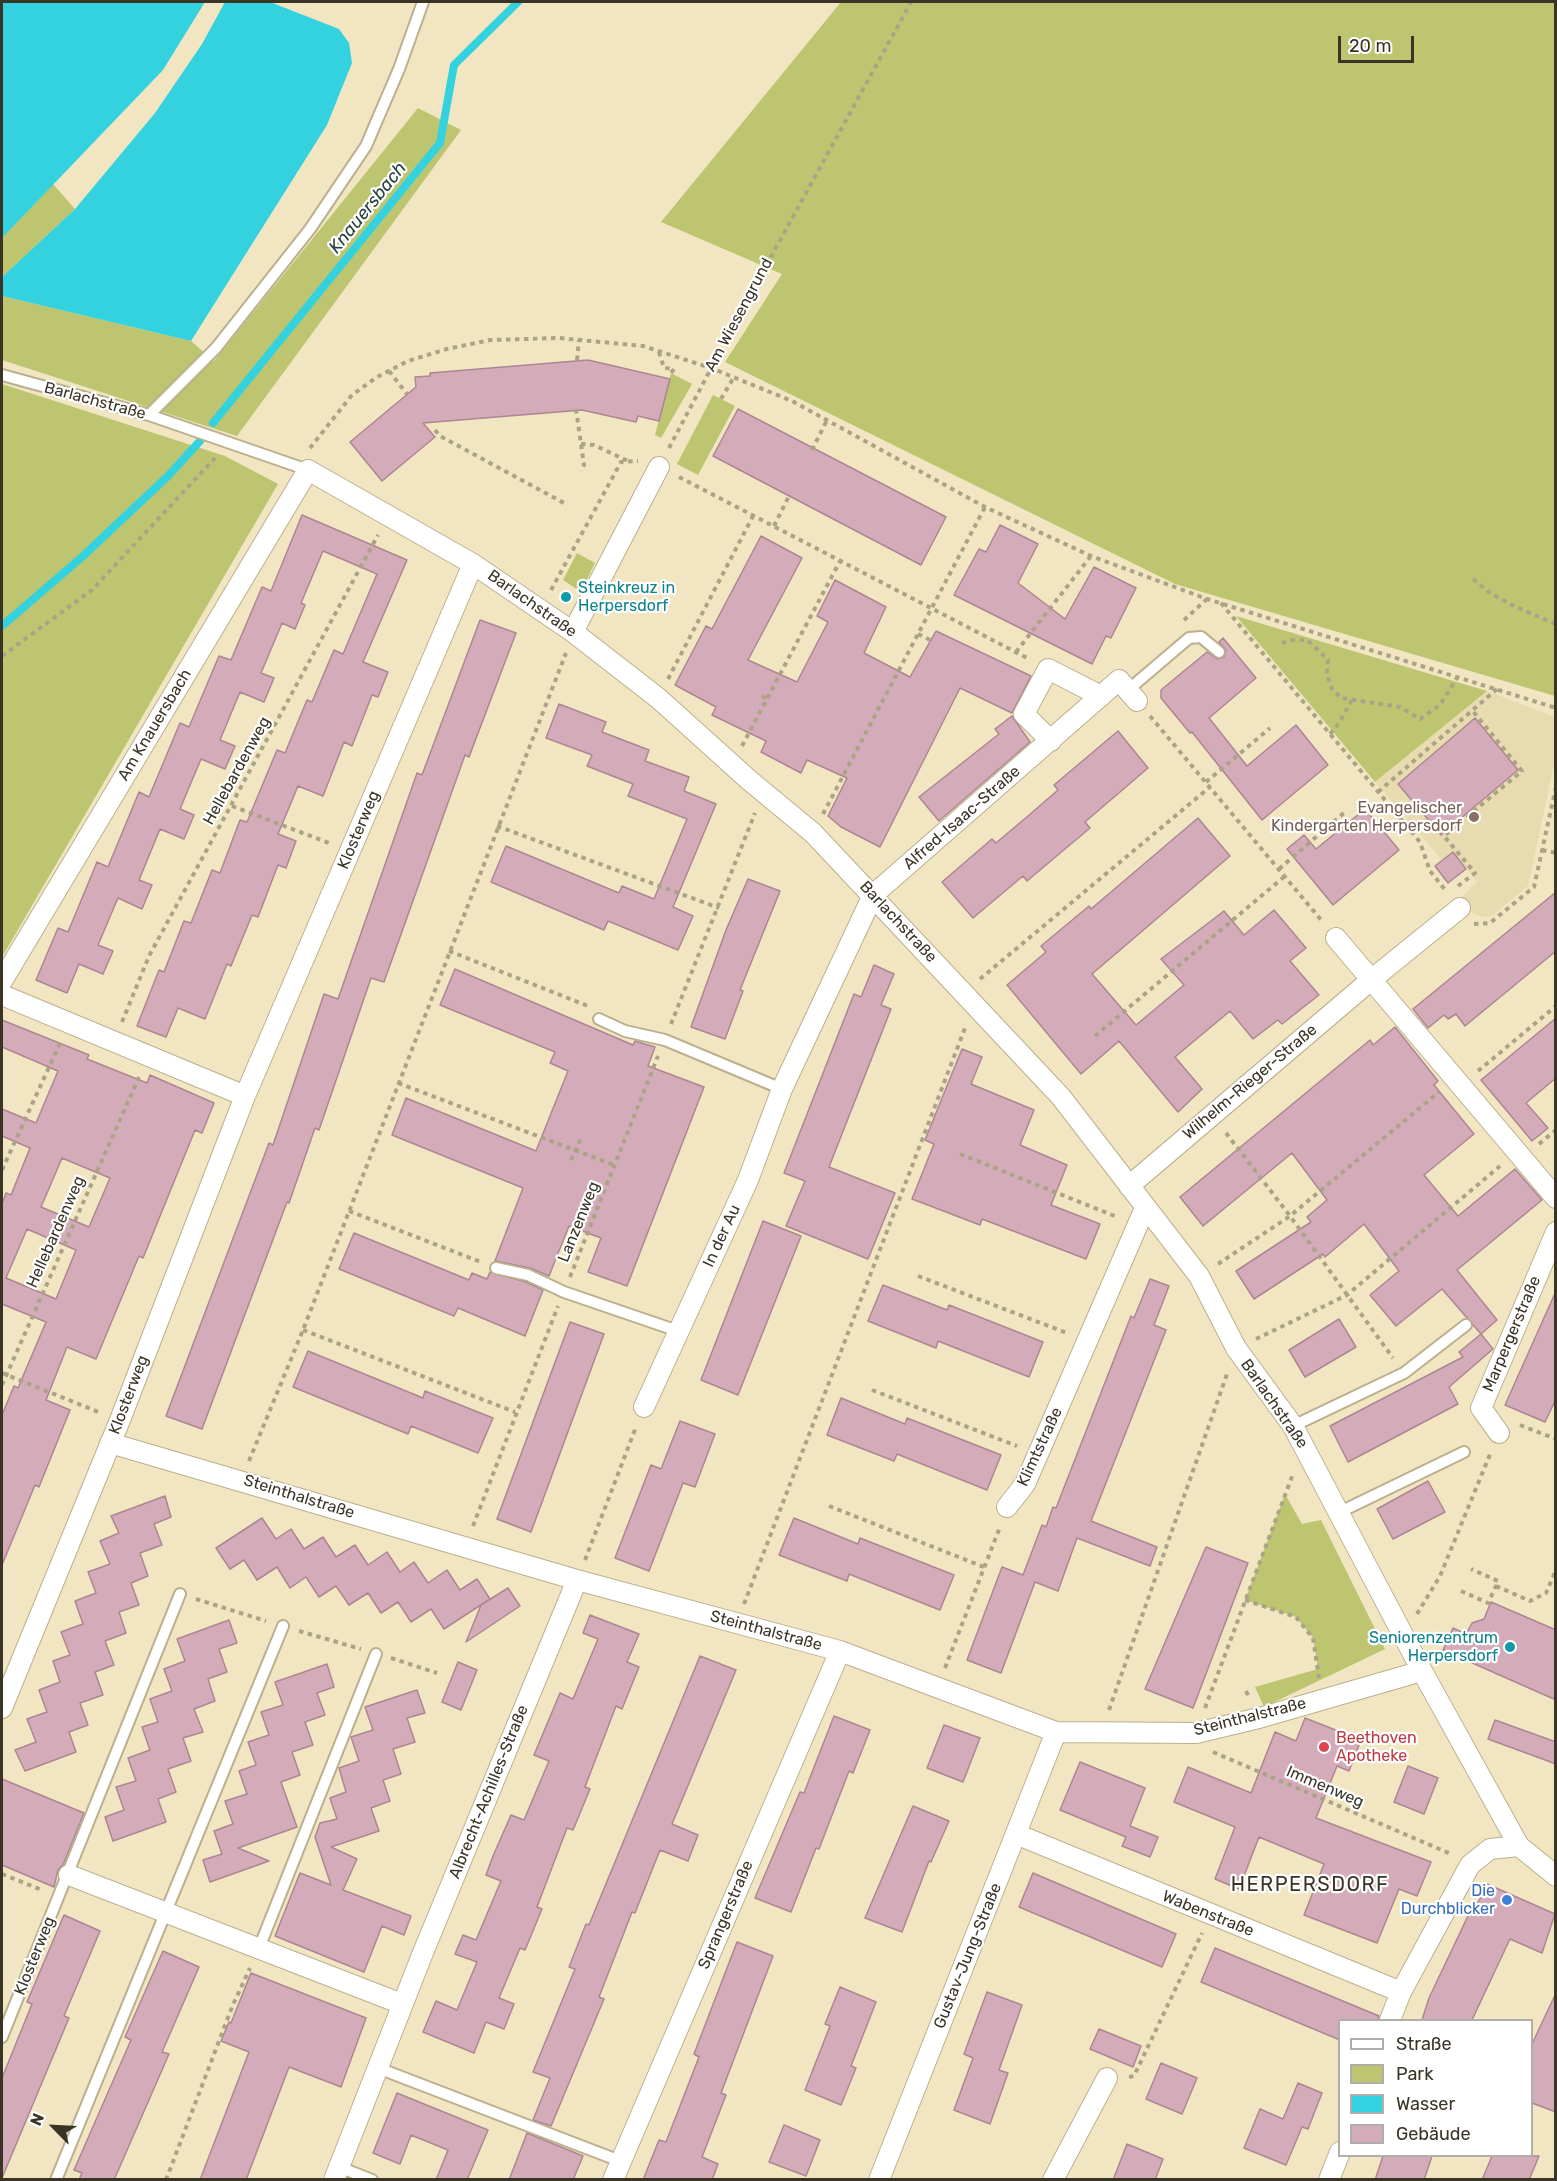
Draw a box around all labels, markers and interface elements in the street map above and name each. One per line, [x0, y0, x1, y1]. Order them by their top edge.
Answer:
scale bar [1341, 24, 1418, 62]
text: 20 m [1349, 35, 1391, 57]
water label: Knauersbach [325, 158, 411, 258]
street label: Am Wiesengrund [701, 255, 777, 375]
street label: Barlachstraße [42, 378, 148, 424]
street label: Barlachstraße [484, 566, 580, 642]
place label: Steinkreuz in Herpersdorf [578, 578, 675, 616]
marker: Steinkreuz in Herpersdorf [559, 590, 573, 604]
street label: Am Knauersbach [114, 666, 196, 784]
street label: Hellebardenweg [199, 714, 275, 828]
street label: Alfred-Isaac-Straße [900, 762, 1024, 874]
street label: Klosterweg [334, 788, 384, 872]
place label: Evangelischer Kindergarten Herpersdorf [1271, 798, 1462, 836]
marker: Evangelischer Kindergarten Herpersdorf [1467, 810, 1481, 824]
street label: Barlachstraße [855, 877, 941, 967]
street label: Wilhelm-Rieger-Straße [1179, 1020, 1321, 1144]
street label: Hellebardenweg [23, 1173, 89, 1291]
street label: Lanzenweg [554, 1179, 604, 1265]
street label: In der Au [699, 1202, 745, 1270]
street label: Marpergerstraße [1479, 1273, 1545, 1395]
street label: Klosterweg [105, 1353, 153, 1437]
street label: Barlachstraße [1236, 1356, 1312, 1452]
street label: Klimtstraße [1013, 1404, 1067, 1490]
street label: Steinthalstraße [241, 1471, 357, 1523]
street label: Steinthalstraße [708, 1607, 824, 1655]
place label: Seniorenzentrum Herpersdorf [1369, 1628, 1498, 1666]
marker: Seniorenzentrum Herpersdorf [1503, 1640, 1517, 1654]
street label: Steinthalstraße [1192, 1694, 1308, 1740]
street label: Albrecht-Achilles-Straße [445, 1702, 533, 1882]
place label: Beethoven Apotheke [1336, 1728, 1417, 1766]
marker: Beethoven Apotheke [1317, 1740, 1331, 1754]
street label: Immenweg [1283, 1762, 1367, 1812]
street label: Sprangerstraße [694, 1858, 758, 1972]
district label: HERPERSDORF [1231, 1873, 1389, 1897]
street label: Gustav-Jung-Straße [930, 1880, 1006, 2032]
place label: Die Durchblicker [1401, 1881, 1495, 1919]
street label: Wabenstraße [1159, 1887, 1257, 1941]
marker: Die Durchblicker [1500, 1893, 1514, 1907]
street label: Klosterweg [11, 1914, 59, 1998]
legend [1338, 2019, 1533, 2157]
text: Straße [1396, 2033, 1452, 2055]
text: Park [1396, 2063, 1433, 2085]
text: Wasser [1396, 2093, 1455, 2115]
north arrow [24, 2097, 84, 2157]
text: N [26, 2110, 48, 2129]
text: Gebäude [1396, 2123, 1471, 2145]

